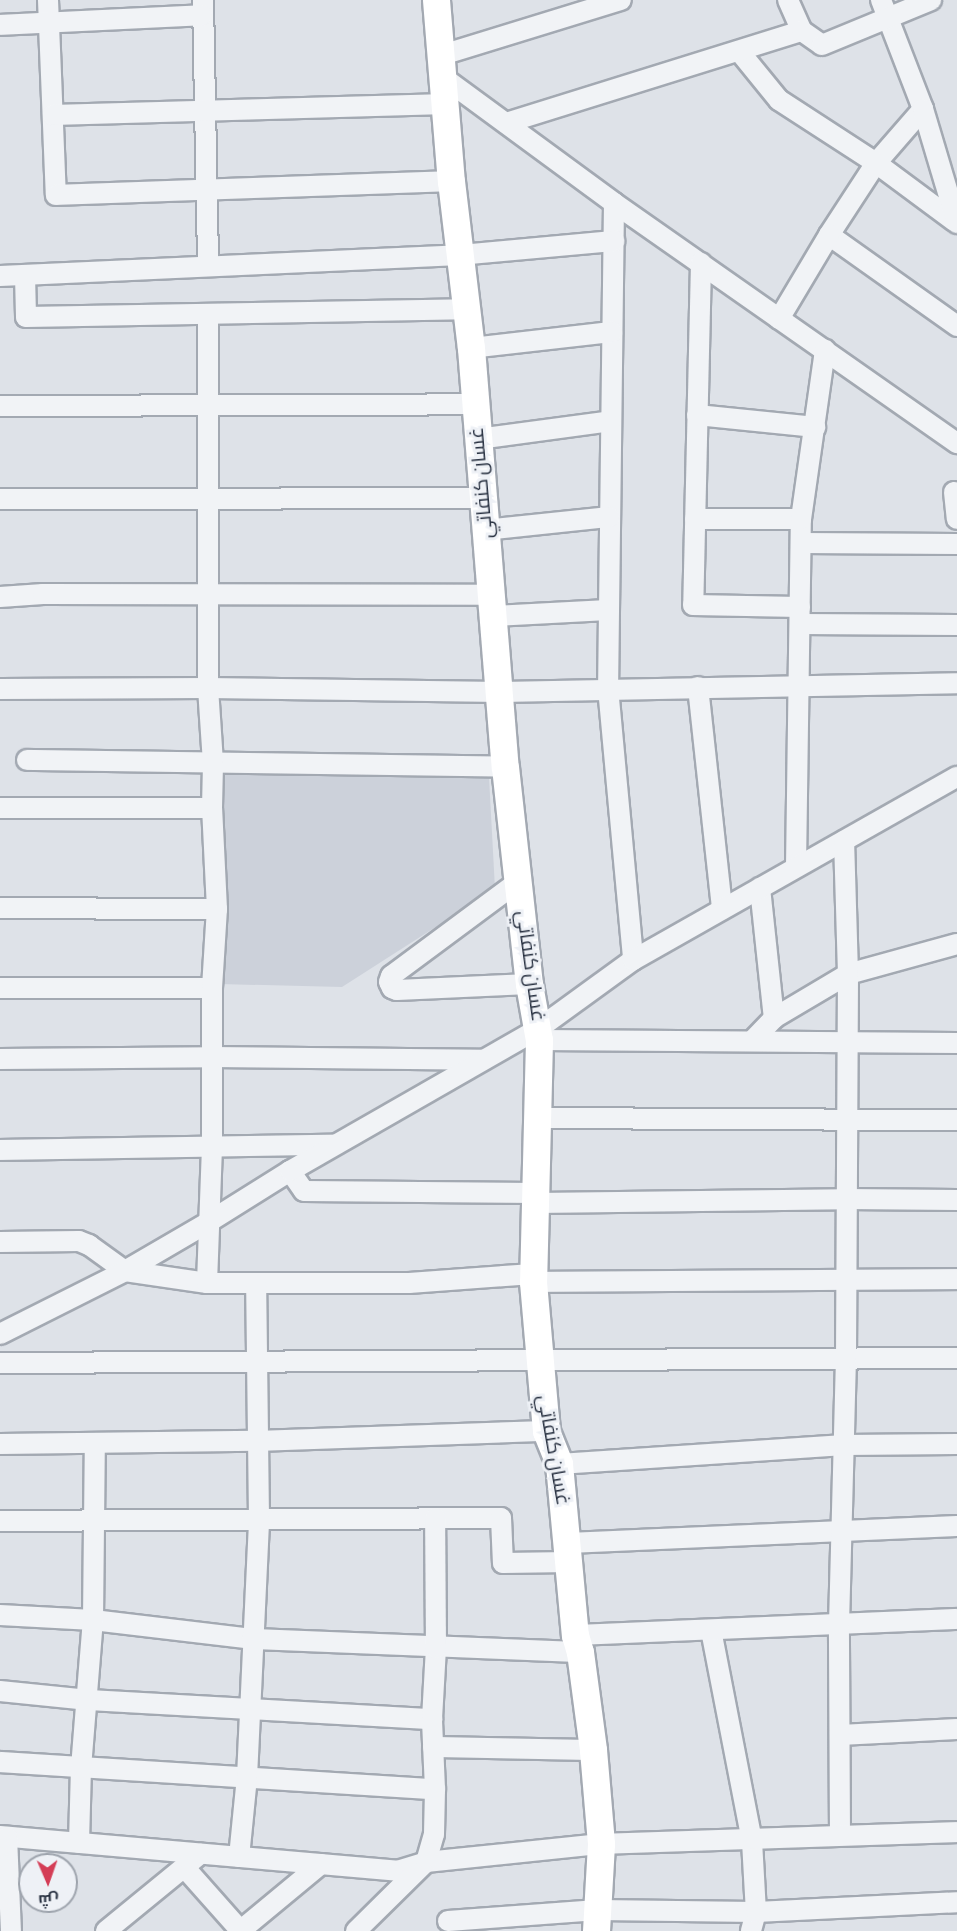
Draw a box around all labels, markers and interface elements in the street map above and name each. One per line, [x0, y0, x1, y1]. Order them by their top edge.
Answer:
street label: غسان كنفاتي [465, 426, 499, 540]
street label: غسان كنفاتي [510, 909, 550, 1023]
street label: غسان كنفاتي [531, 1393, 575, 1507]
north arrow [18, 1853, 78, 1913]
text: ش [38, 1890, 59, 1909]

